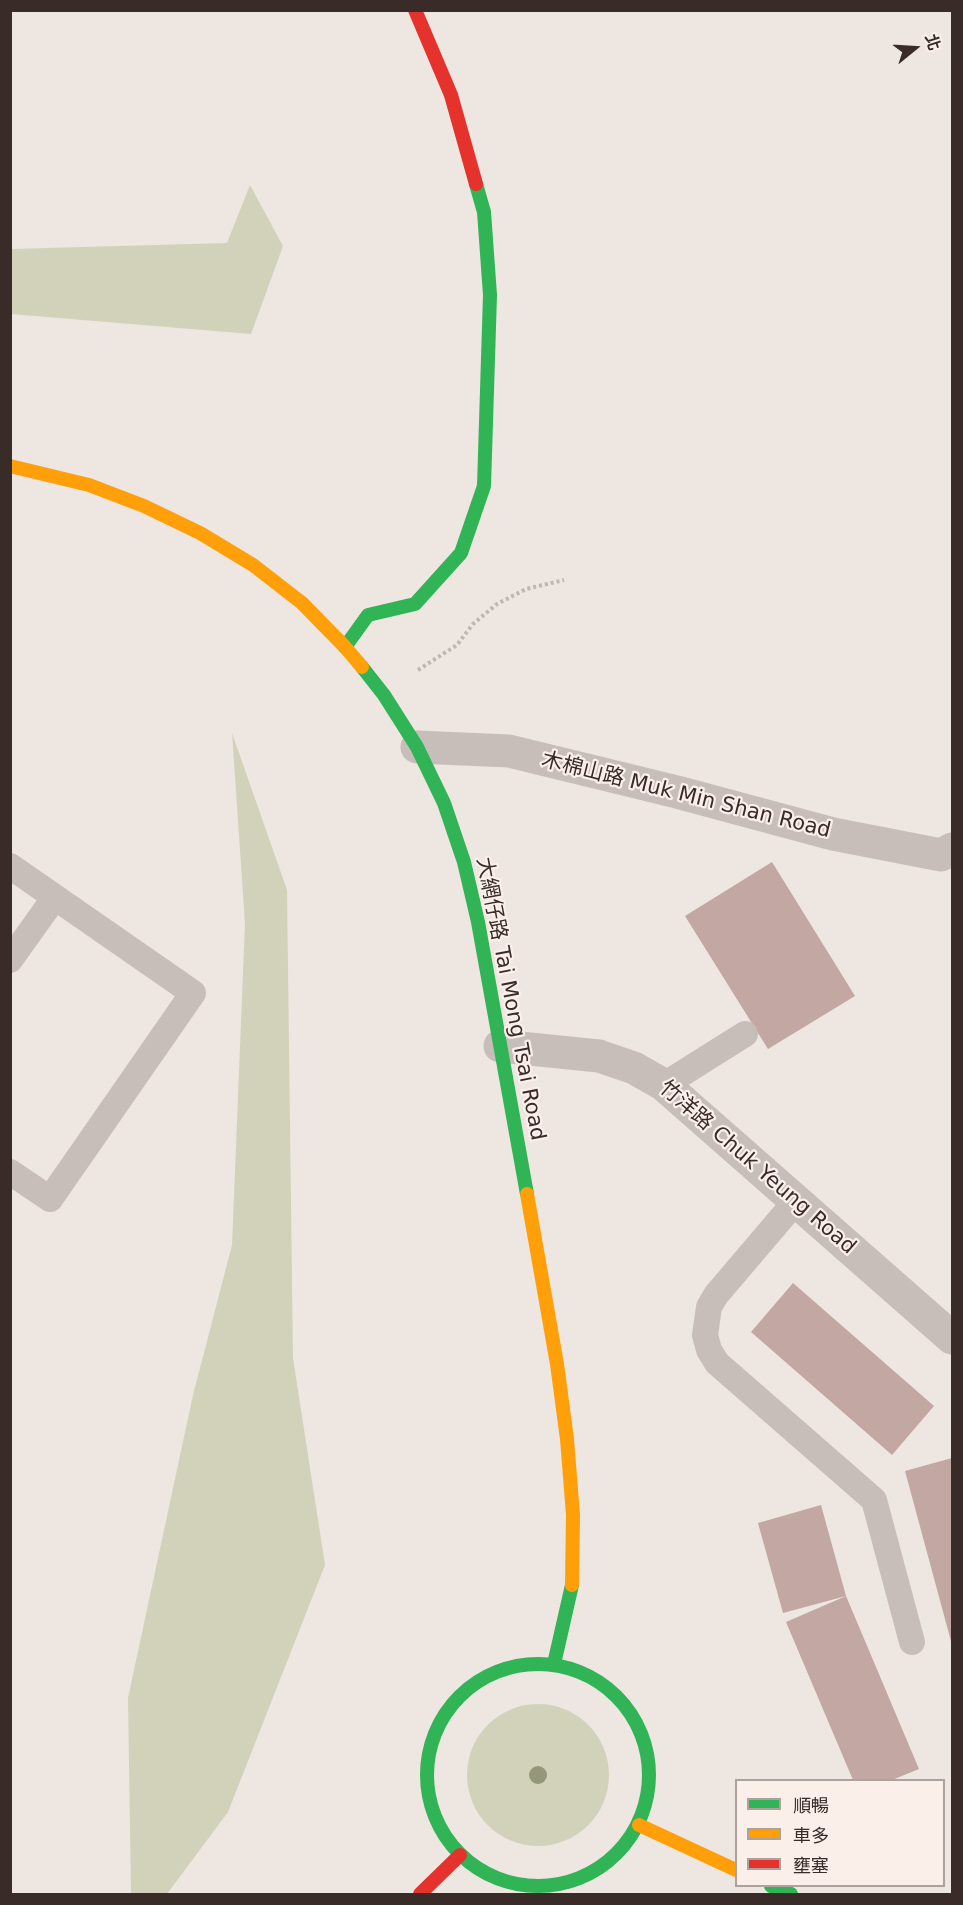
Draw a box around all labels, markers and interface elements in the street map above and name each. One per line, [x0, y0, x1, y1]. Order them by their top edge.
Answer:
north arrow [885, 18, 945, 78]
text: 北 [921, 32, 944, 53]
street label: 木棉山路 Muk Min Shan Road [539, 748, 833, 844]
street label: 大網仔路 Tai Mong Tsai Road [470, 855, 550, 1143]
street label: 竹洋路 Chuk Yeung Road [654, 1076, 860, 1260]
legend [735, 1779, 945, 1887]
text: 順暢 [793, 1795, 829, 1816]
text: 車多 [793, 1825, 829, 1846]
text: 壅塞 [793, 1855, 829, 1876]

